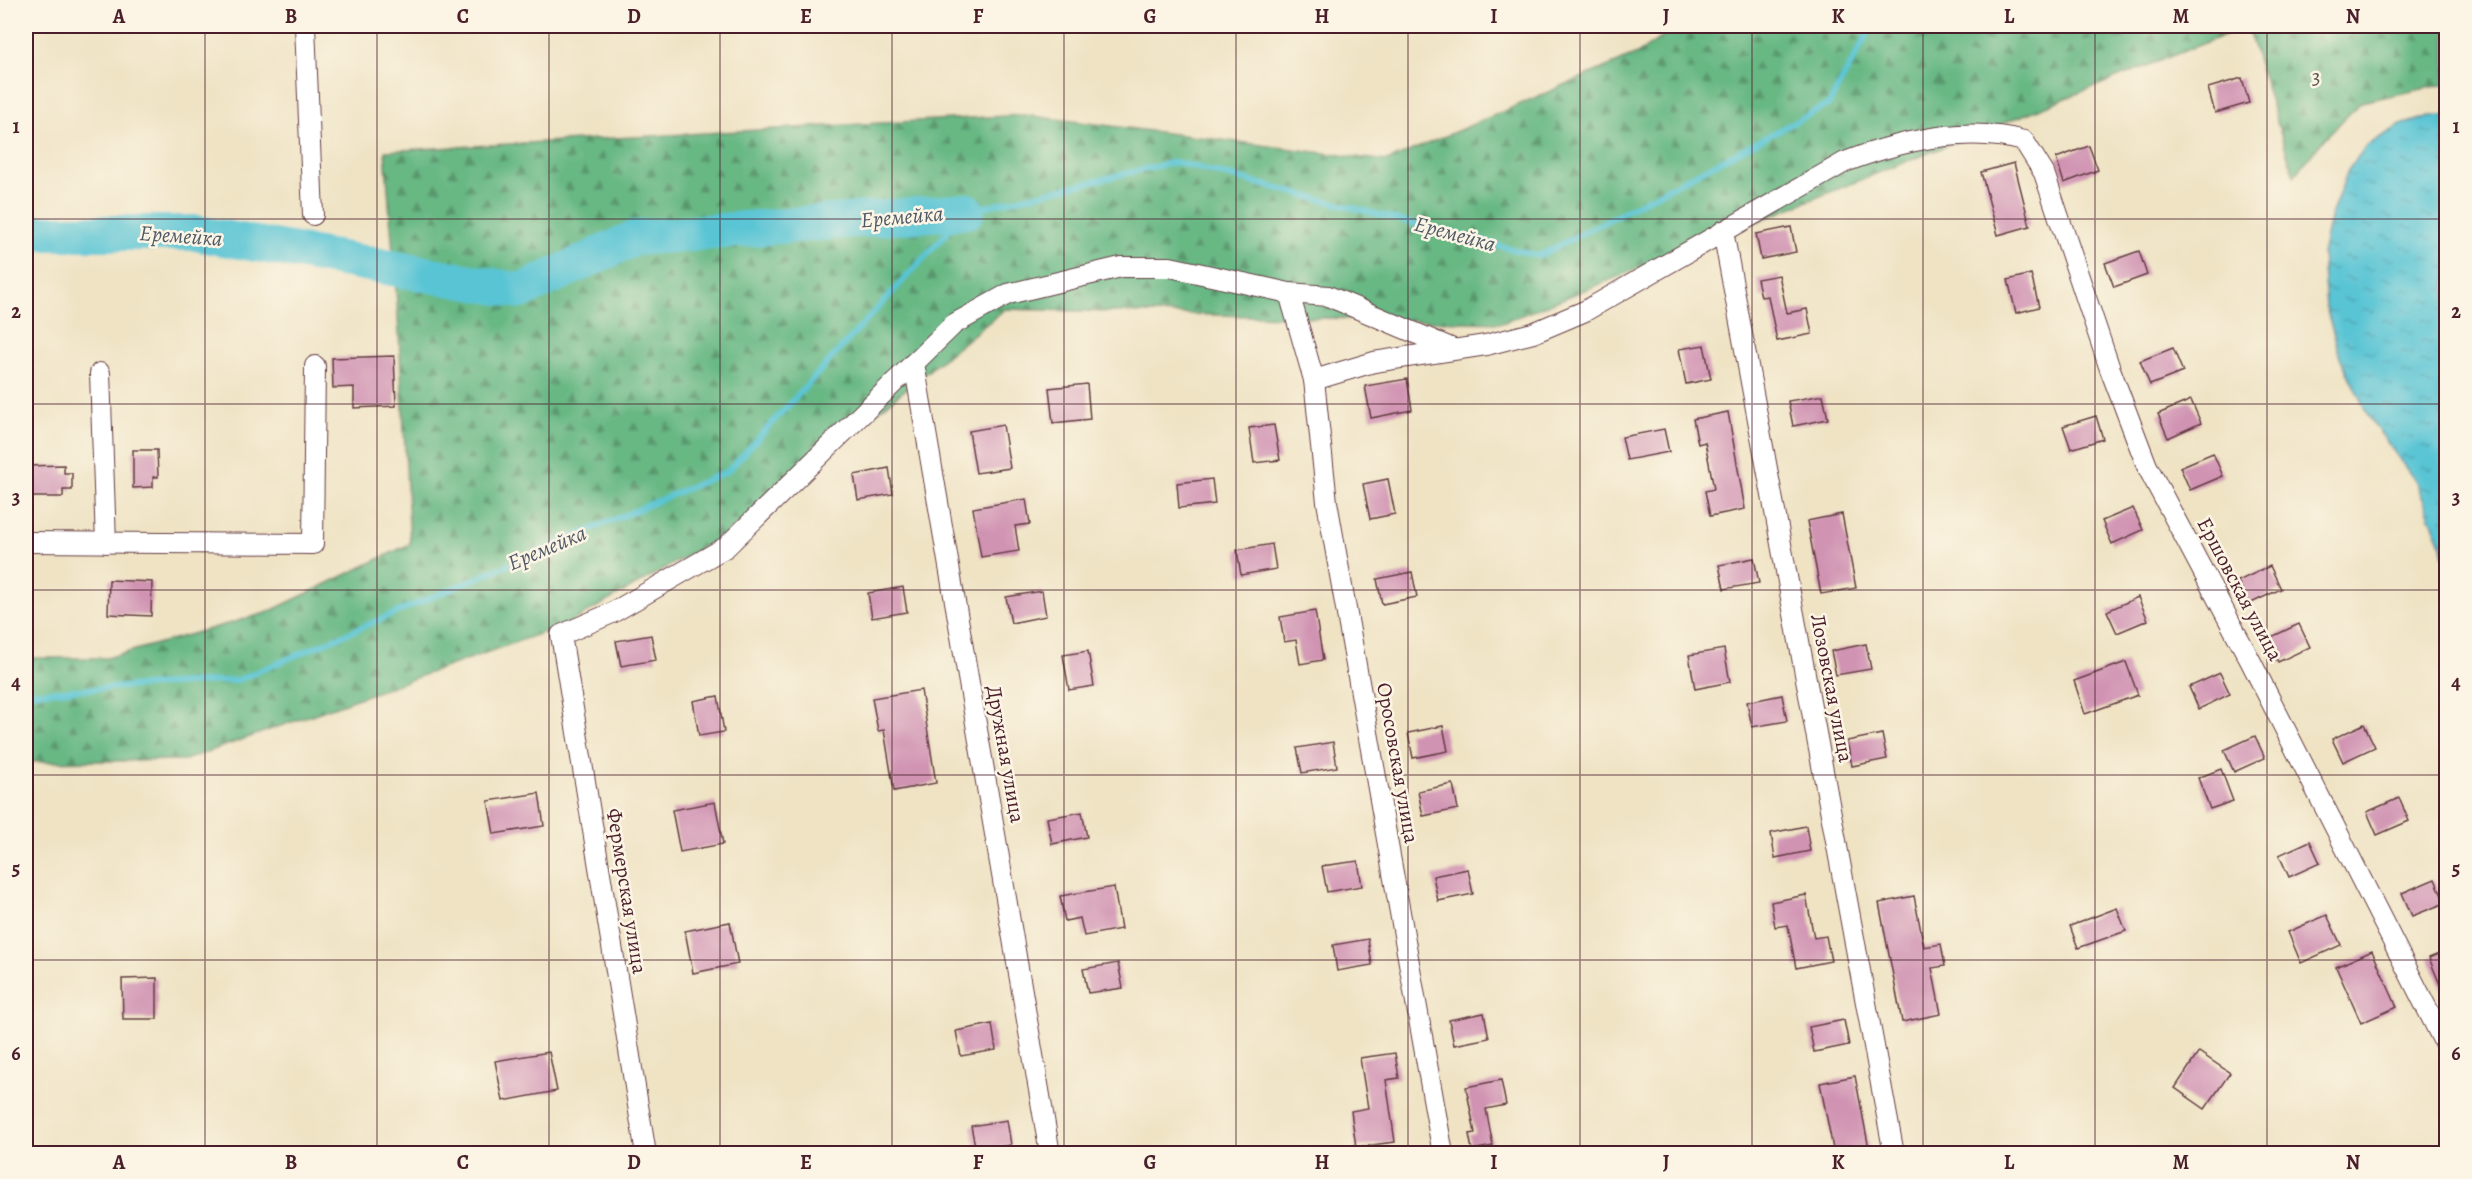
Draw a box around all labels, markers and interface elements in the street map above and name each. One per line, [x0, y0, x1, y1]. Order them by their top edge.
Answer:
text: A [112, 3, 126, 30]
text: B [285, 3, 297, 30]
text: C [457, 3, 469, 30]
text: D [627, 3, 641, 30]
text: E [800, 3, 812, 30]
text: F [973, 3, 984, 30]
text: G [1143, 3, 1157, 30]
text: H [1315, 3, 1330, 30]
text: I [1490, 3, 1498, 30]
text: J [1663, 3, 1670, 30]
text: K [1831, 3, 1845, 30]
text: L [2004, 3, 2015, 30]
text: M [2173, 3, 2190, 30]
text: N [2346, 3, 2361, 30]
park label: 3 [2312, 63, 2320, 91]
text: 1 [12, 113, 20, 140]
text: 1 [2452, 113, 2460, 140]
water label: Еремейка [859, 198, 945, 236]
water label: Еремейка [1411, 209, 1499, 259]
water label: Еремейка [138, 218, 224, 254]
text: 2 [11, 298, 21, 325]
text: 2 [2451, 298, 2461, 325]
text: 3 [12, 484, 20, 511]
text: 3 [2452, 484, 2460, 511]
street label: Ершовская улица [2190, 512, 2290, 666]
water label: Еремейка [503, 518, 591, 578]
street label: Лозовская улица [1804, 611, 1860, 765]
text: 4 [11, 669, 21, 696]
text: 4 [2451, 669, 2461, 696]
street label: Оросовская улица [1370, 680, 1426, 846]
street label: Дружная улица [980, 683, 1032, 825]
street label: Фермерская улица [600, 806, 654, 976]
text: 5 [12, 855, 20, 882]
text: 5 [2452, 855, 2460, 882]
text: 6 [11, 1040, 21, 1067]
text: 6 [2451, 1040, 2461, 1067]
text: A [112, 1149, 126, 1176]
text: B [285, 1149, 297, 1176]
text: C [457, 1149, 469, 1176]
text: D [627, 1149, 641, 1176]
text: E [800, 1149, 812, 1176]
text: F [973, 1149, 984, 1176]
text: G [1143, 1149, 1157, 1176]
text: H [1315, 1149, 1330, 1176]
text: I [1490, 1149, 1498, 1176]
text: J [1663, 1149, 1670, 1176]
text: K [1831, 1149, 1845, 1176]
text: L [2004, 1149, 2015, 1176]
text: M [2173, 1149, 2190, 1176]
text: N [2346, 1149, 2361, 1176]

